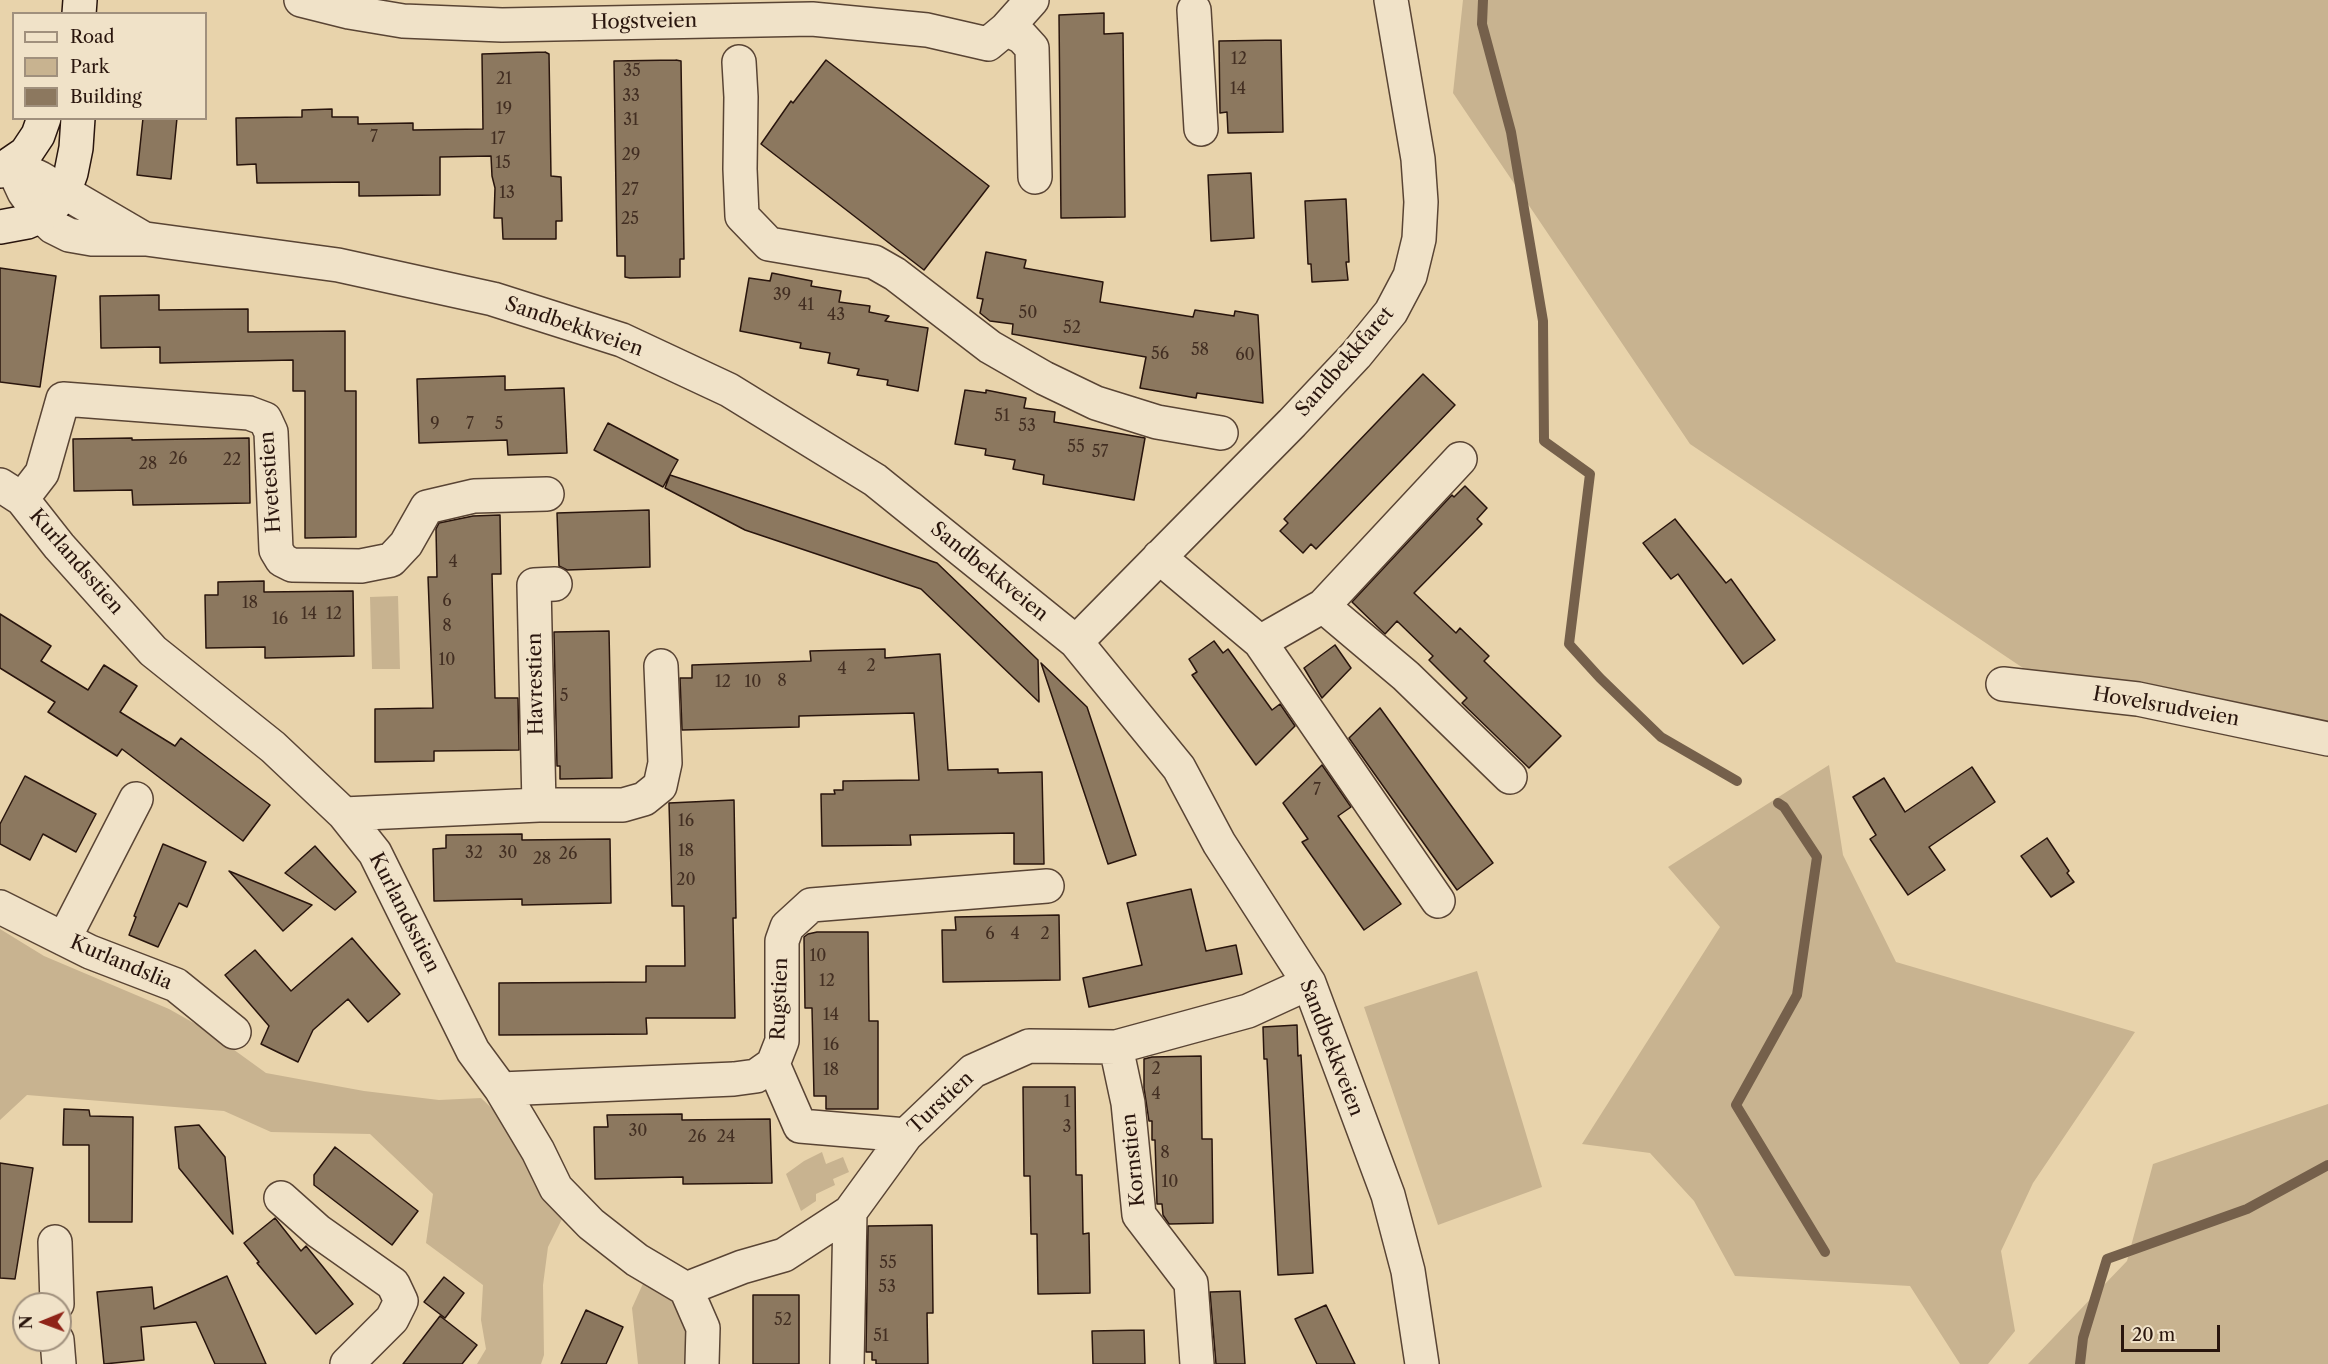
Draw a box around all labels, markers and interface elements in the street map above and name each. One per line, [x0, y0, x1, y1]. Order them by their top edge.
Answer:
street label: Hogstveien [591, 9, 697, 35]
legend [12, 12, 207, 120]
text: Road [70, 26, 115, 48]
house number: 12 [1231, 49, 1247, 69]
text: Park [70, 56, 109, 78]
house number: 35 [623, 61, 641, 81]
house number: 21 [496, 69, 512, 89]
house number: 14 [1230, 79, 1246, 99]
text: Building [70, 86, 142, 108]
house number: 33 [622, 86, 640, 106]
house number: 19 [496, 99, 512, 119]
house number: 31 [623, 110, 639, 130]
house number: 7 [370, 127, 378, 147]
house number: 17 [491, 129, 505, 149]
house number: 29 [622, 145, 640, 165]
house number: 15 [495, 153, 511, 173]
house number: 27 [621, 180, 639, 200]
house number: 13 [499, 183, 515, 203]
house number: 25 [621, 209, 639, 229]
house number: 39 [773, 285, 791, 305]
street label: Sandbekkveien [502, 292, 646, 362]
house number: 41 [798, 295, 814, 315]
street label: Sandbekkfaret [1291, 302, 1399, 422]
house number: 50 [1019, 303, 1037, 323]
house number: 43 [827, 305, 845, 325]
house number: 52 [1063, 318, 1081, 338]
house number: 58 [1191, 340, 1209, 360]
house number: 56 [1151, 344, 1169, 364]
house number: 60 [1235, 345, 1255, 365]
house number: 51 [994, 406, 1010, 426]
house number: 9 [430, 414, 440, 434]
house number: 7 [466, 414, 474, 434]
house number: 5 [495, 414, 503, 434]
house number: 53 [1018, 416, 1036, 436]
street label: Hvetestien [255, 430, 287, 534]
house number: 55 [1067, 437, 1085, 457]
house number: 57 [1092, 442, 1108, 462]
house number: 26 [169, 449, 187, 469]
house number: 22 [223, 450, 241, 470]
house number: 28 [139, 454, 157, 474]
street label: Kurlandsstien [24, 504, 128, 620]
street label: Sandbekkveien [925, 517, 1053, 627]
house number: 4 [448, 552, 458, 572]
house number: 6 [442, 591, 452, 611]
house number: 18 [242, 593, 258, 613]
house number: 14 [301, 604, 317, 624]
house number: 12 [326, 604, 342, 624]
house number: 16 [272, 609, 288, 629]
house number: 8 [442, 616, 452, 636]
street label: Havrestien [523, 632, 549, 736]
house number: 10 [439, 650, 455, 670]
house number: 2 [866, 656, 876, 676]
house number: 4 [837, 659, 847, 679]
house number: 8 [777, 671, 787, 691]
house number: 12 [715, 672, 731, 692]
house number: 10 [745, 672, 761, 692]
street label: Hovelsrudveien [2091, 682, 2241, 732]
house number: 5 [560, 686, 568, 706]
house number: 7 [1313, 780, 1321, 800]
house number: 16 [678, 811, 694, 831]
house number: 18 [678, 841, 694, 861]
house number: 32 [465, 843, 483, 863]
house number: 30 [499, 843, 517, 863]
house number: 26 [559, 844, 577, 864]
street label: Kurlandsstien [363, 849, 445, 977]
house number: 28 [533, 849, 551, 869]
house number: 20 [676, 870, 696, 890]
house number: 6 [985, 924, 995, 944]
house number: 4 [1010, 924, 1020, 944]
house number: 2 [1040, 924, 1050, 944]
street label: Kurlandslia [66, 931, 176, 995]
house number: 10 [810, 946, 826, 966]
street label: Rugstien [767, 957, 793, 1041]
house number: 12 [819, 971, 835, 991]
street label: Sandbekkveien [1294, 976, 1368, 1120]
house number: 14 [823, 1005, 839, 1025]
house number: 16 [823, 1035, 839, 1055]
house number: 2 [1151, 1059, 1161, 1079]
house number: 18 [823, 1060, 839, 1080]
street label: Turstien [903, 1067, 979, 1139]
house number: 4 [1151, 1084, 1161, 1104]
house number: 1 [1064, 1092, 1070, 1112]
street label: Kornstien [1117, 1112, 1151, 1208]
house number: 3 [1063, 1117, 1071, 1137]
house number: 30 [629, 1121, 647, 1141]
house number: 26 [688, 1127, 706, 1147]
house number: 24 [717, 1127, 735, 1147]
house number: 8 [1160, 1143, 1170, 1163]
house number: 10 [1162, 1172, 1178, 1192]
house number: 55 [879, 1253, 897, 1273]
house number: 53 [878, 1277, 896, 1297]
north arrow [12, 1292, 72, 1352]
house number: 52 [774, 1310, 792, 1330]
scale bar [2124, 1313, 2223, 1351]
text: N [16, 1315, 36, 1329]
text: 20 m [2132, 1324, 2175, 1346]
house number: 51 [873, 1326, 889, 1346]

